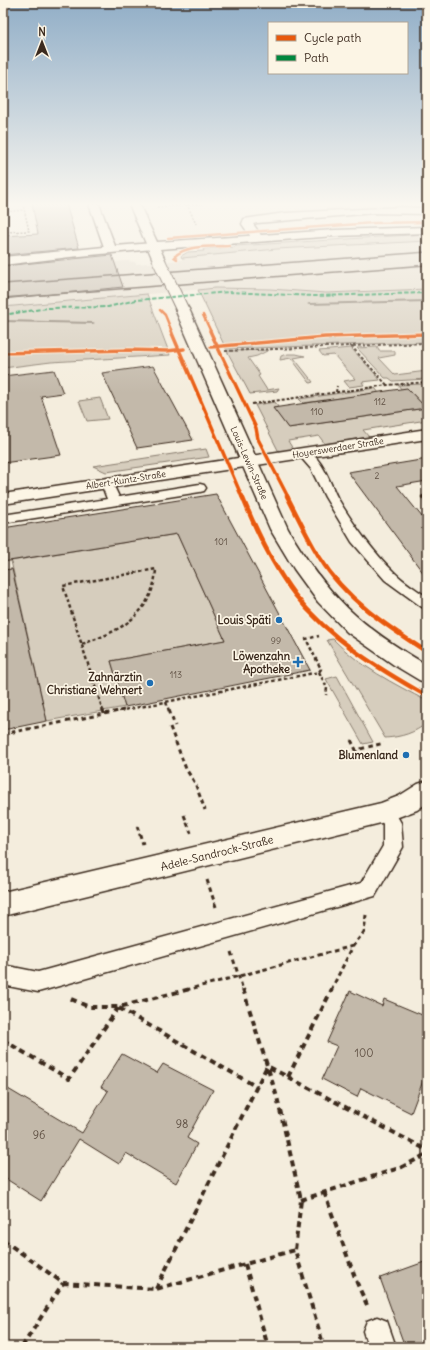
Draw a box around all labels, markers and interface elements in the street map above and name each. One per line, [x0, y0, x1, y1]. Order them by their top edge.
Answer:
north arrow [22, 22, 62, 62]
legend [268, 22, 408, 74]
text: N [38, 25, 46, 39]
text: Cycle path [304, 30, 361, 45]
text: Path [304, 50, 329, 65]
house number: 112 [374, 396, 386, 407]
house number: 110 [310, 406, 324, 417]
street label: Louis-Lewin-Straße [228, 425, 271, 501]
street label: Hoyerswerdaer Straße [292, 435, 384, 460]
street label: Albert-Kuntz-Straße [85, 468, 167, 491]
house number: 2 [375, 470, 380, 481]
house number: 101 [214, 536, 228, 547]
place label: Louis Späti [218, 613, 271, 628]
marker: Louis Späti [274, 615, 284, 625]
house number: 99 [271, 635, 281, 646]
place label: Löwenzahn Apotheke [233, 649, 291, 677]
marker: Löwenzahn Apotheke [293, 657, 303, 667]
house number: 113 [170, 669, 182, 680]
place label: Zahnärztin Christiane Wehnert [47, 670, 143, 697]
marker: Zahnärztin Christiane Wehnert [145, 678, 155, 688]
place label: Blumenland [338, 748, 399, 762]
marker: Blumenland [401, 750, 411, 760]
street label: Adele-Sandrock-Straße [159, 832, 275, 874]
house number: 100 [355, 1046, 373, 1060]
house number: 98 [176, 1117, 188, 1131]
house number: 96 [33, 1128, 45, 1142]

